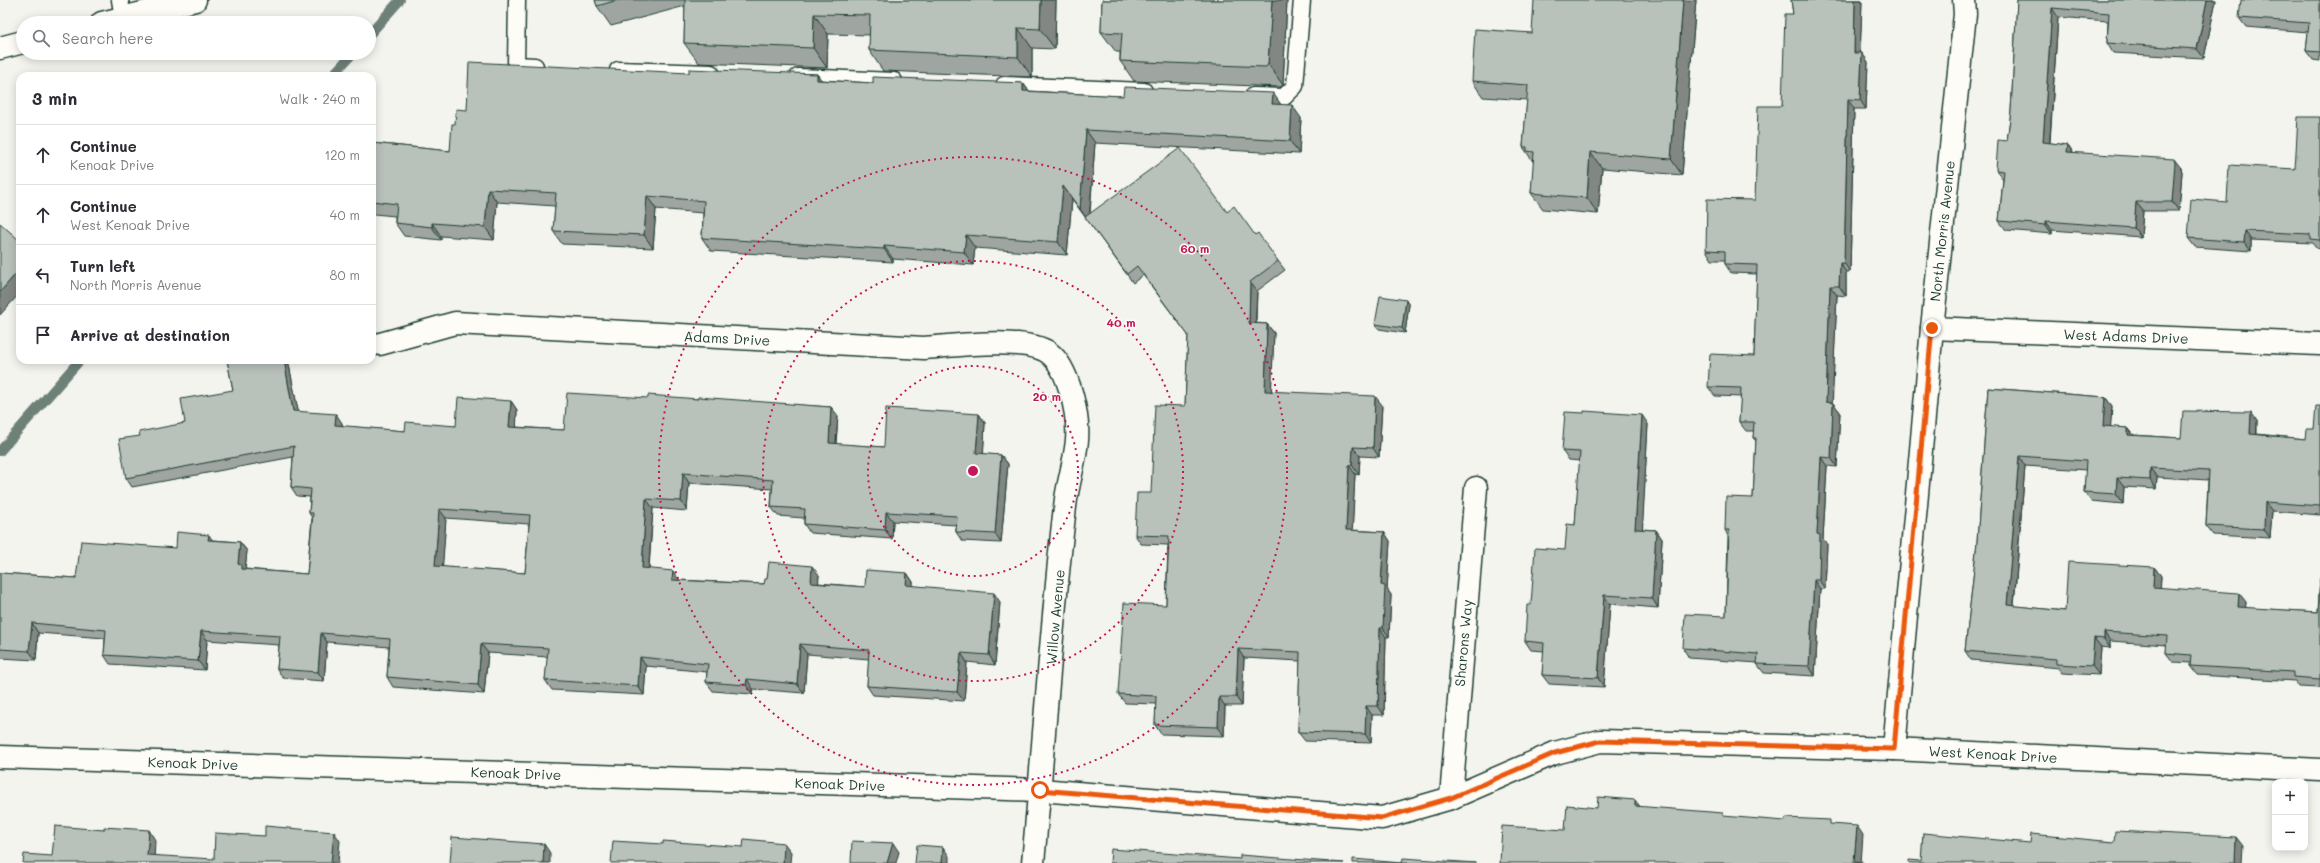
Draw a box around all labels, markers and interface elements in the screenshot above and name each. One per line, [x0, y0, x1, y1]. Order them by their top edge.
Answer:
search box [16, 16, 376, 60]
icon: search [30, 27, 52, 49]
text: Search here [62, 28, 153, 48]
text: 3 min [32, 87, 77, 109]
text: Walk · 240 m [279, 90, 360, 107]
text: Continue [70, 136, 137, 156]
icon: ahead [32, 144, 54, 166]
text: 120 m [324, 146, 360, 163]
text: Kenoak Drive [70, 156, 154, 173]
street label: North Morris Avenue [1925, 160, 1959, 302]
text: Continue [70, 196, 137, 216]
icon: ahead [32, 204, 54, 226]
text: 40 m [330, 206, 360, 223]
text: West Kenoak Drive [70, 216, 190, 233]
text: 60 m [1181, 240, 1209, 256]
text: Turn left [70, 256, 135, 276]
icon: left [32, 264, 54, 286]
text: 80 m [330, 266, 360, 283]
text: North Morris Avenue [70, 276, 202, 293]
text: 40 m [1106, 314, 1136, 330]
route end [1923, 319, 1941, 337]
icon: arrive [32, 324, 54, 346]
street label: West Adams Drive [2063, 324, 2189, 348]
text: Arrive at destination [70, 325, 230, 345]
street label: Adams Drive [683, 326, 771, 350]
text: 20 m [1033, 388, 1061, 404]
centre of rings [966, 464, 980, 478]
street label: Willow Avenue [1041, 569, 1069, 665]
street label: Sharons Way [1450, 599, 1476, 687]
street label: West Kenoak Drive [1928, 741, 2058, 767]
street label: Kenoak Drive [147, 752, 239, 774]
street label: Kenoak Drive [470, 762, 562, 784]
street label: Kenoak Drive [794, 773, 886, 795]
map controls [2272, 779, 2308, 851]
button: + [2272, 779, 2308, 815]
route start [1031, 781, 1049, 799]
button: − [2272, 815, 2308, 851]

